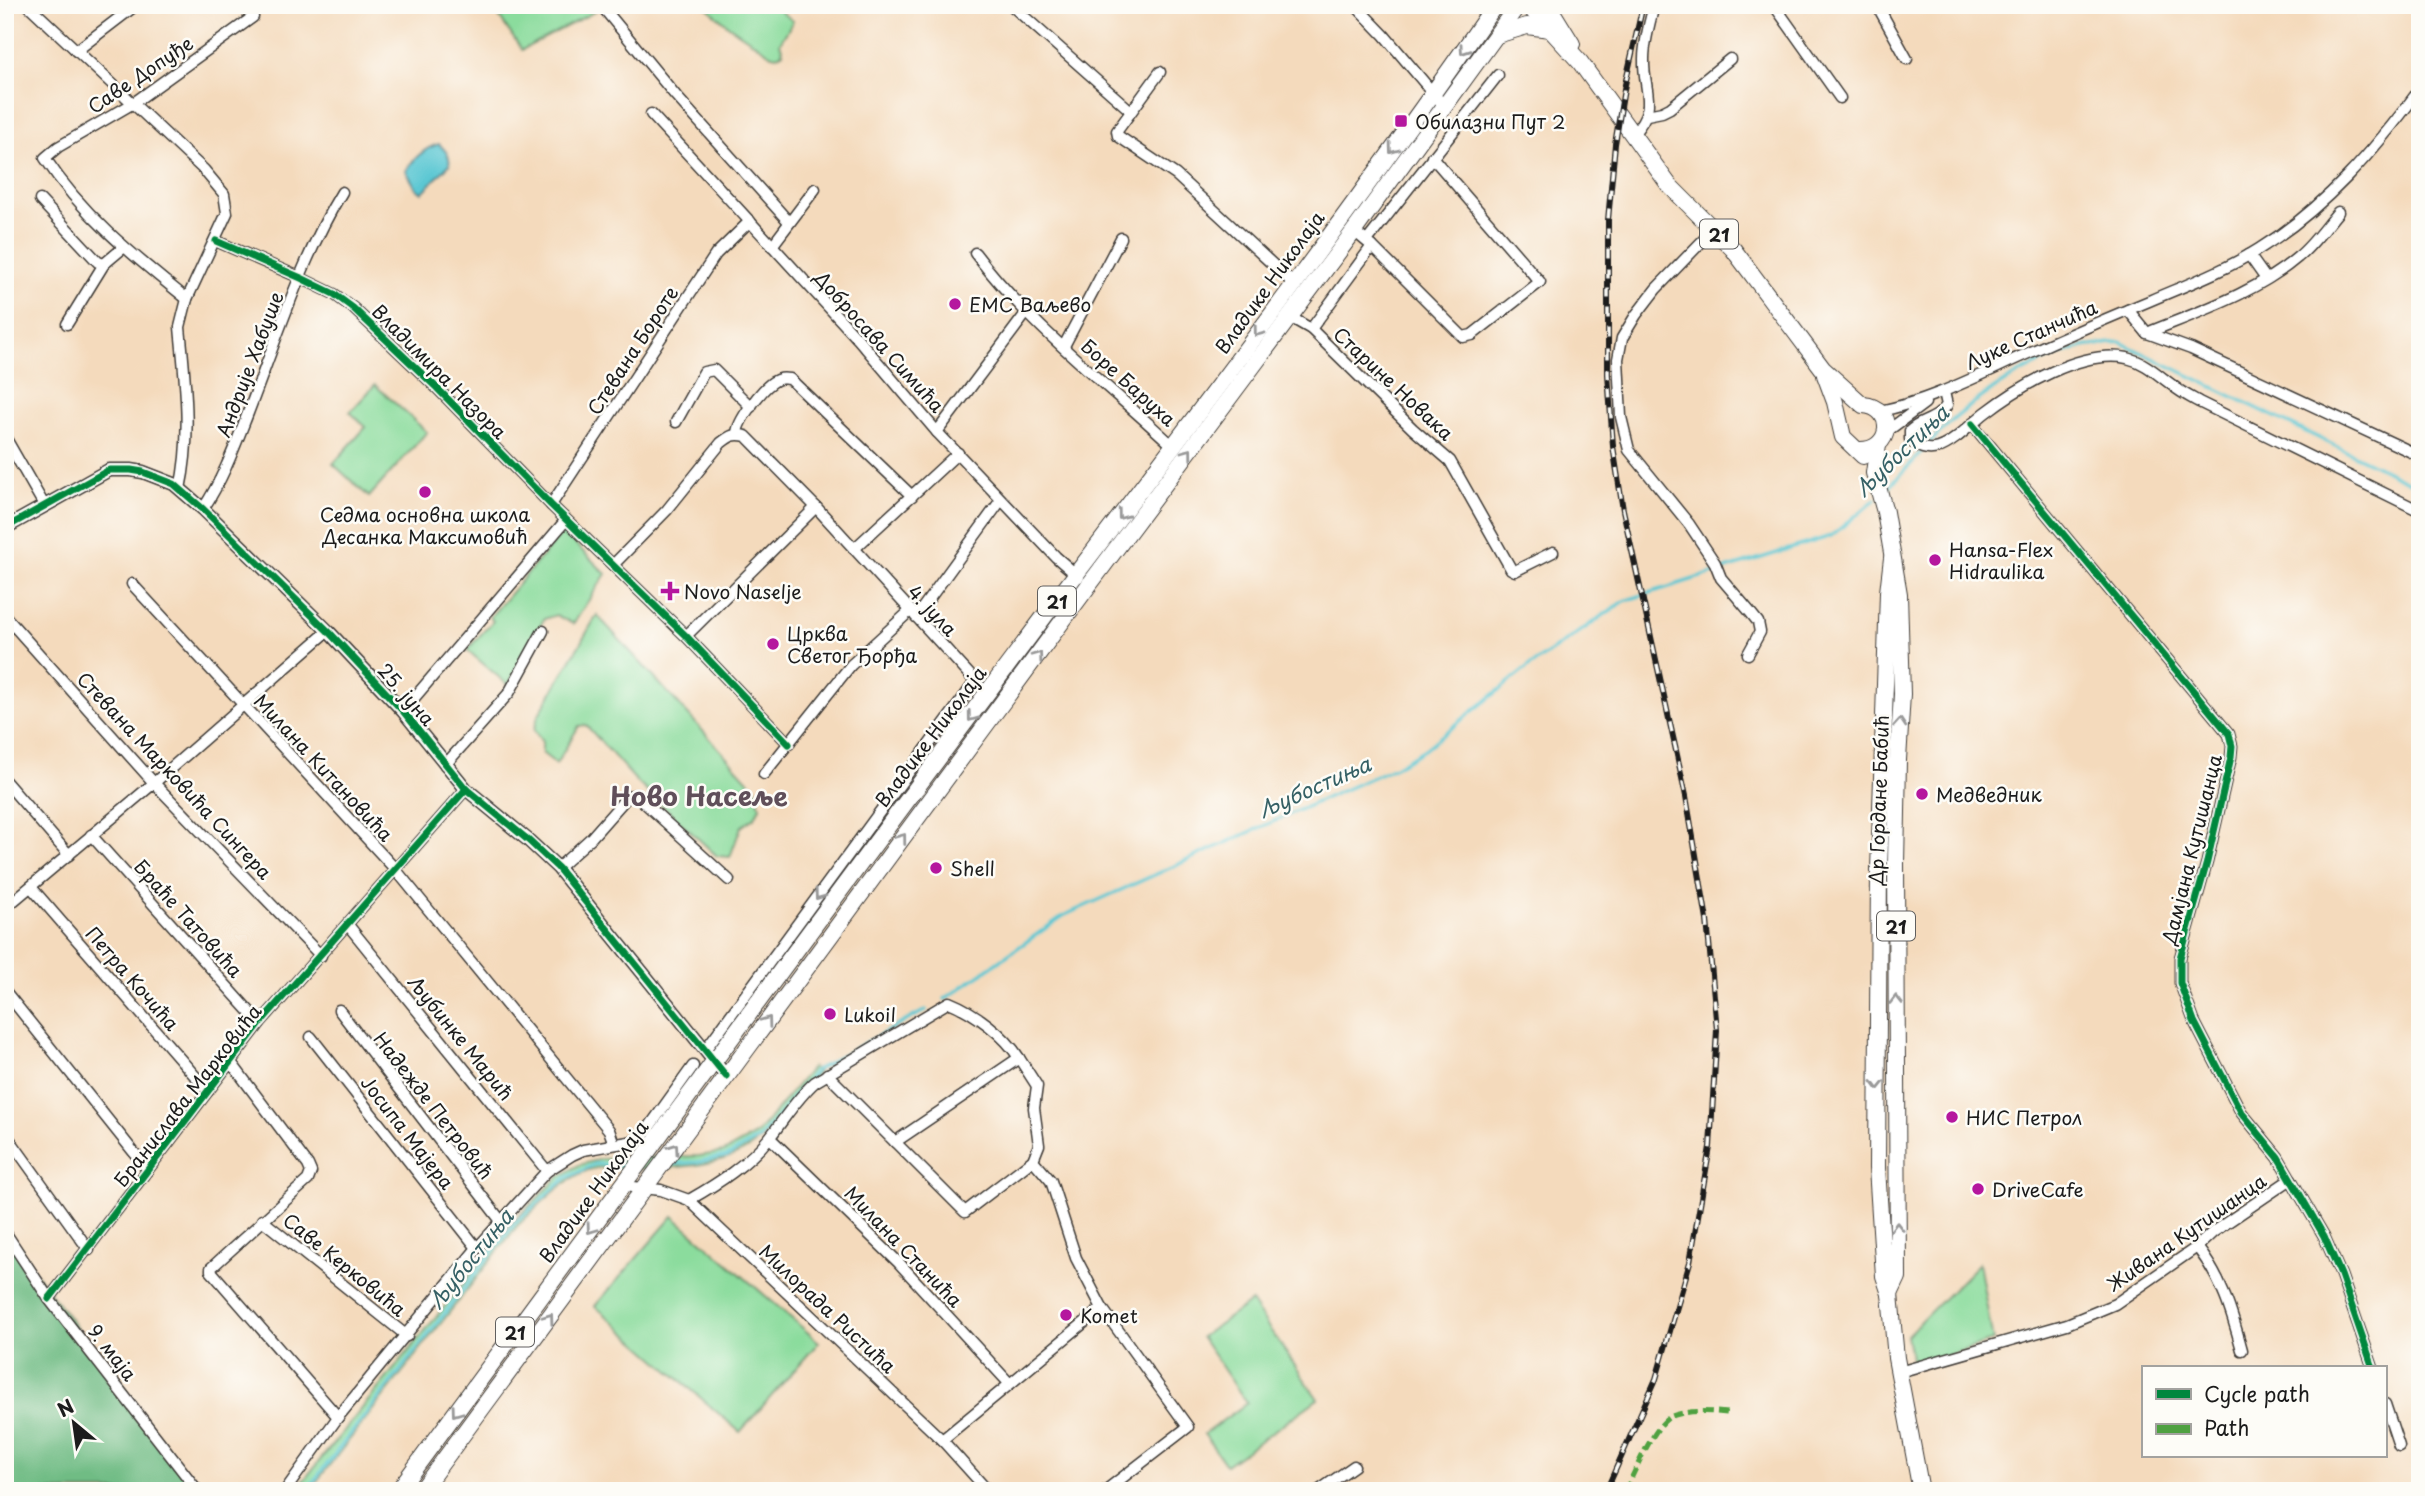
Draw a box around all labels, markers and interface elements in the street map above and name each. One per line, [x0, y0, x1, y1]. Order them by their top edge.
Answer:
street label: Саве Допуђе [82, 28, 198, 120]
one-way arrow [1460, 42, 1472, 55]
place label: Обилазни Пут 2 [1415, 107, 1566, 135]
marker: Обилазни Пут 2 [1393, 113, 1409, 129]
one-way arrow [1388, 141, 1401, 154]
street label: Владике Николаја [1208, 205, 1330, 359]
road number: 21 [1700, 220, 1738, 248]
street label: Добросава Симића [808, 263, 951, 418]
street label: Стевана Бороте [580, 280, 684, 420]
street label: Андрије Хабуше [208, 287, 290, 441]
place label: ЕМС Ваљево [969, 290, 1091, 318]
street label: Луке Станчића [1961, 292, 2101, 376]
marker: ЕМС Ваљево [947, 296, 963, 312]
street label: Владимира Назора [366, 297, 514, 445]
street label: Старине Новака [1328, 320, 1460, 446]
one-way arrow [1254, 324, 1267, 337]
street label: Боре Баруха [1075, 332, 1183, 432]
water label: Љубостиња [1847, 396, 1956, 503]
one-way arrow [1179, 448, 1192, 461]
marker: Седма основна школа Десанка Максимовић [417, 484, 433, 500]
place label: Седма основна школа Десанка Максимовић [320, 500, 530, 550]
one-way arrow [1118, 507, 1131, 519]
place label: Hansa-Flex Hidraulika [1949, 535, 2053, 585]
marker: Hansa-Flex Hidraulika [1927, 552, 1943, 568]
place label: Novo Naselje [684, 577, 802, 605]
street label: 4. јула [902, 578, 964, 642]
marker: Novo Naselje [662, 583, 678, 599]
road number: 21 [1038, 586, 1076, 616]
place label: Црква Светог Ђорђа [787, 619, 917, 669]
marker: Црква Светог Ђорђа [765, 636, 781, 652]
one-way arrow [1030, 651, 1042, 663]
street label: 25. јуна [372, 657, 442, 732]
street label: Владике Николаја [868, 660, 992, 812]
street label: Стевана Марковића Сингера [71, 665, 279, 885]
street label: Милана Китановића [248, 687, 400, 847]
one-way arrow [967, 709, 980, 721]
street label: Др Гордане Бабић [1861, 715, 1895, 886]
one-way arrow [1892, 717, 1907, 728]
water label: Љубостиња [1253, 747, 1376, 825]
street label: Дамјана Кутишанца [2154, 751, 2228, 948]
district label: Ново Насеље [610, 776, 788, 815]
place label: Медведник [1936, 780, 2043, 808]
marker: Медведник [1914, 786, 1930, 802]
one-way arrow [894, 833, 907, 846]
street label: Браће Татовића [128, 853, 250, 983]
place label: Shell [950, 854, 995, 882]
marker: Shell [928, 860, 944, 876]
one-way arrow [814, 887, 827, 900]
road number: 21 [1877, 911, 1915, 940]
street label: Петра Кочића [80, 920, 186, 1036]
street label: Љубинке Марић [402, 968, 520, 1106]
one-way arrow [1888, 994, 1904, 1004]
street label: Бранислава Марковића [107, 998, 267, 1192]
place label: Lukoil [844, 1000, 896, 1028]
marker: Lukoil [822, 1006, 838, 1022]
one-way arrow [759, 1016, 771, 1029]
street label: Надежде Петровић [368, 1025, 500, 1185]
street label: Јосипа Мајера [355, 1069, 461, 1195]
one-way arrow [1870, 1080, 1886, 1090]
place label: НИС Петрол [1966, 1103, 2082, 1131]
marker: НИС Петрол [1944, 1109, 1960, 1125]
street label: Владике Николаја [532, 1114, 654, 1268]
one-way arrow [666, 1143, 678, 1156]
street label: Живана Кутишанца [2101, 1166, 2272, 1298]
place label: DriveCafe [1992, 1175, 2084, 1203]
street label: Милана Станића [839, 1179, 969, 1313]
marker: DriveCafe [1970, 1181, 1986, 1197]
water label: Љубостиња [420, 1201, 521, 1315]
street label: Саве Керковића [278, 1206, 413, 1322]
one-way arrow [587, 1221, 599, 1234]
one-way arrow [1889, 1221, 1905, 1232]
street label: Милорада Ристића [753, 1237, 903, 1379]
place label: Komet [1080, 1301, 1138, 1329]
marker: Komet [1058, 1307, 1074, 1323]
one-way arrow [541, 1313, 554, 1326]
road number: 21 [496, 1317, 534, 1346]
street label: 9. маја [82, 1318, 144, 1386]
legend [2142, 1366, 2386, 1458]
text: Cycle path [2204, 1377, 2310, 1409]
north arrow [38, 1388, 108, 1458]
text: N [52, 1391, 79, 1423]
one-way arrow [452, 1404, 464, 1417]
text: Path [2204, 1411, 2249, 1443]

